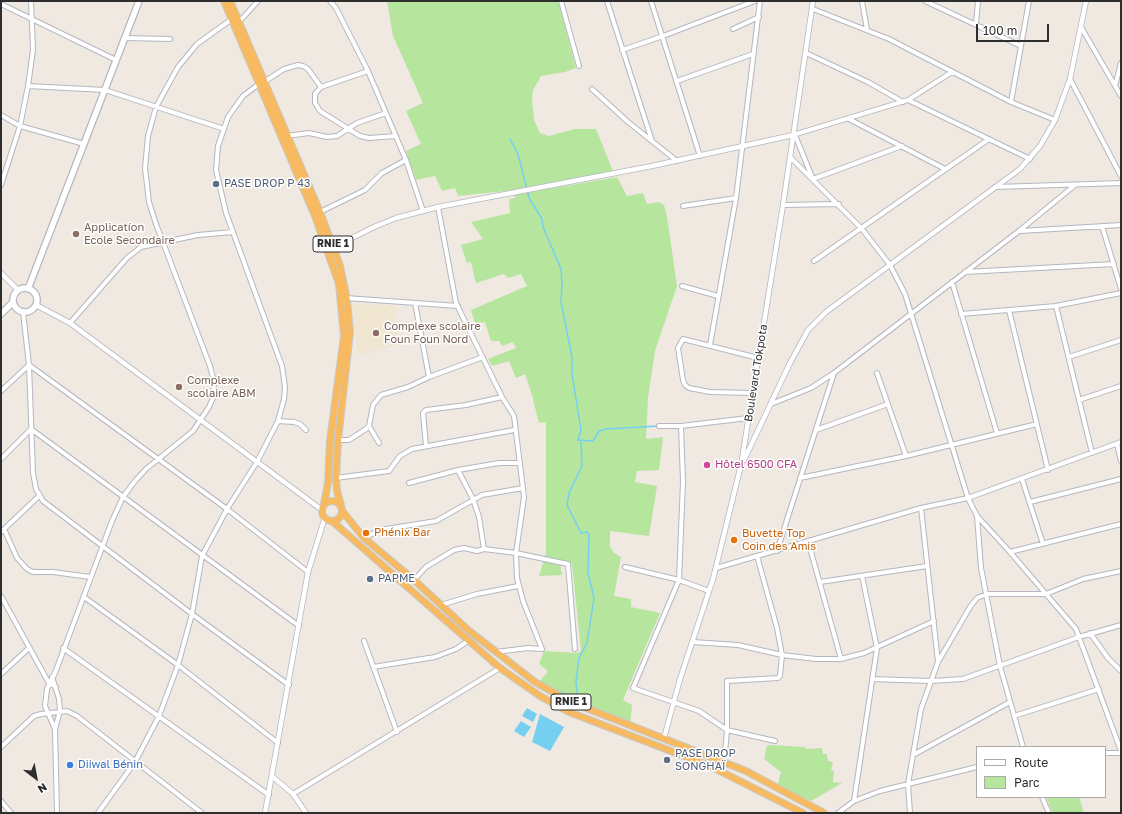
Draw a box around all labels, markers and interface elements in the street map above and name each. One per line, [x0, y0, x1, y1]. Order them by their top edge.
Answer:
scale bar [978, 16, 1051, 42]
text: 100 m [983, 23, 1017, 38]
place label: PASE DROP P 43 [224, 177, 310, 191]
marker: PASE DROP P 43 [211, 179, 221, 189]
place label: Applicatíon Ecole Secondaire [84, 221, 175, 247]
marker: Applicatíon Ecole Secondaire [71, 229, 81, 239]
road number: RNIE 1 [313, 236, 353, 252]
place label: Complexe scolaire Foun Foun Nord [384, 320, 481, 346]
street label: Boulevard Tokpota [742, 323, 770, 423]
marker: Complexe scolaire Foun Foun Nord [371, 328, 381, 338]
place label: Complexe scolaire ABM [187, 374, 256, 400]
marker: Complexe scolaire ABM [174, 382, 184, 392]
place label: Hôtel 6500 CFA [715, 458, 797, 472]
marker: Hôtel 6500 CFA [702, 460, 712, 470]
place label: Phénix Bar [374, 526, 431, 540]
place label: Buvette Top Coin des Amis [742, 527, 816, 553]
marker: Phénix Bar [361, 528, 371, 538]
marker: Buvette Top Coin des Amis [729, 535, 739, 545]
place label: PAPME [378, 572, 415, 586]
marker: PAPME [365, 574, 375, 584]
road number: RNIE 1 [551, 694, 591, 710]
legend [976, 746, 1106, 798]
place label: PASE DROP SONGHAÏ [675, 747, 736, 773]
marker: PASE DROP SONGHAÏ [662, 755, 672, 765]
text: Route [1014, 755, 1048, 770]
north arrow [16, 758, 56, 798]
place label: Diiwal Bénin [78, 758, 143, 772]
marker: Diiwal Bénin [65, 760, 75, 770]
text: Parc [1014, 775, 1040, 790]
text: N [36, 781, 50, 796]

